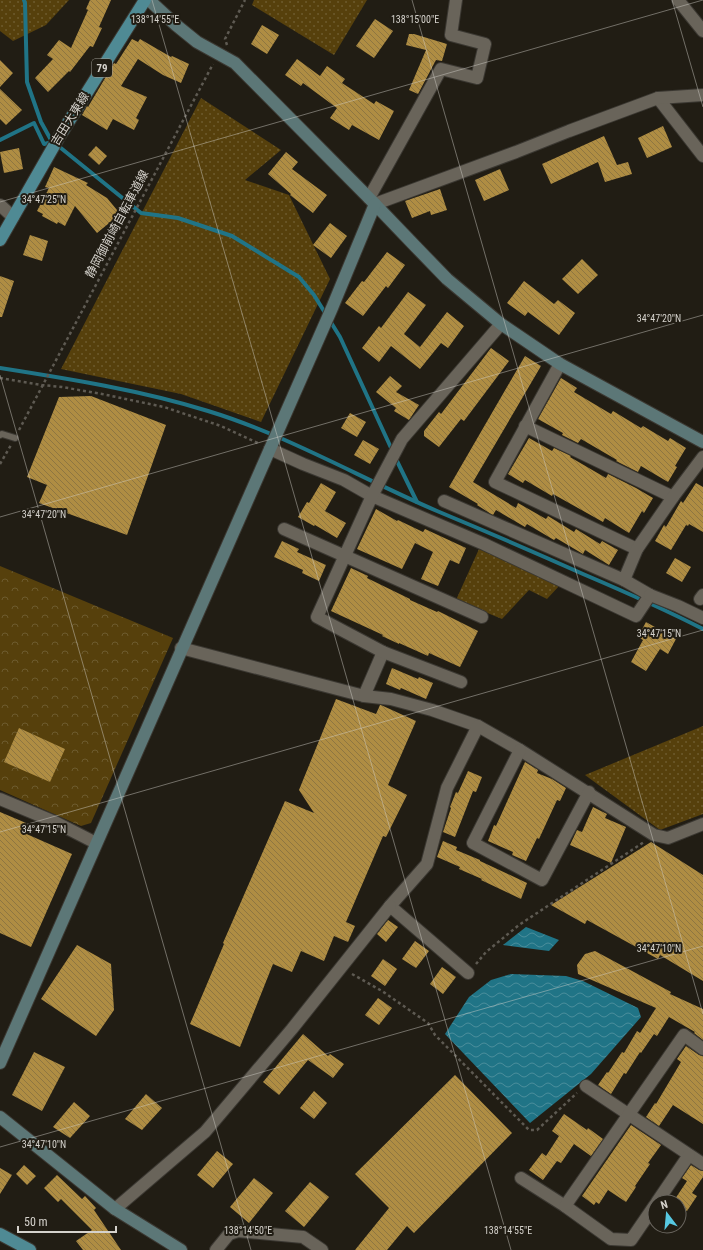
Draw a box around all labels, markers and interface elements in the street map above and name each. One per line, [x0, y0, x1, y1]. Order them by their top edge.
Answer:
text: 138°14'55"E [131, 14, 179, 25]
text: 138°15'00"E [391, 14, 439, 25]
road number: 79 [92, 59, 112, 77]
street label: 吉田大東線 [48, 90, 92, 148]
street label: 静岡御前崎自転車道線 [83, 168, 151, 280]
text: 34°47'25"N [22, 194, 66, 205]
text: 34°47'20"N [637, 313, 681, 324]
text: 34°47'20"N [22, 509, 66, 520]
text: 34°47'15"N [637, 628, 681, 639]
text: 34°47'15"N [22, 824, 66, 835]
text: 34°47'10"N [637, 943, 681, 954]
text: 34°47'10"N [22, 1139, 66, 1150]
north arrow [647, 1194, 687, 1234]
text: N [659, 1198, 670, 1212]
scale bar [18, 1208, 116, 1234]
text: 50 m [24, 1215, 48, 1229]
text: 138°14'50"E [224, 1225, 272, 1236]
text: 138°14'55"E [484, 1225, 532, 1236]

